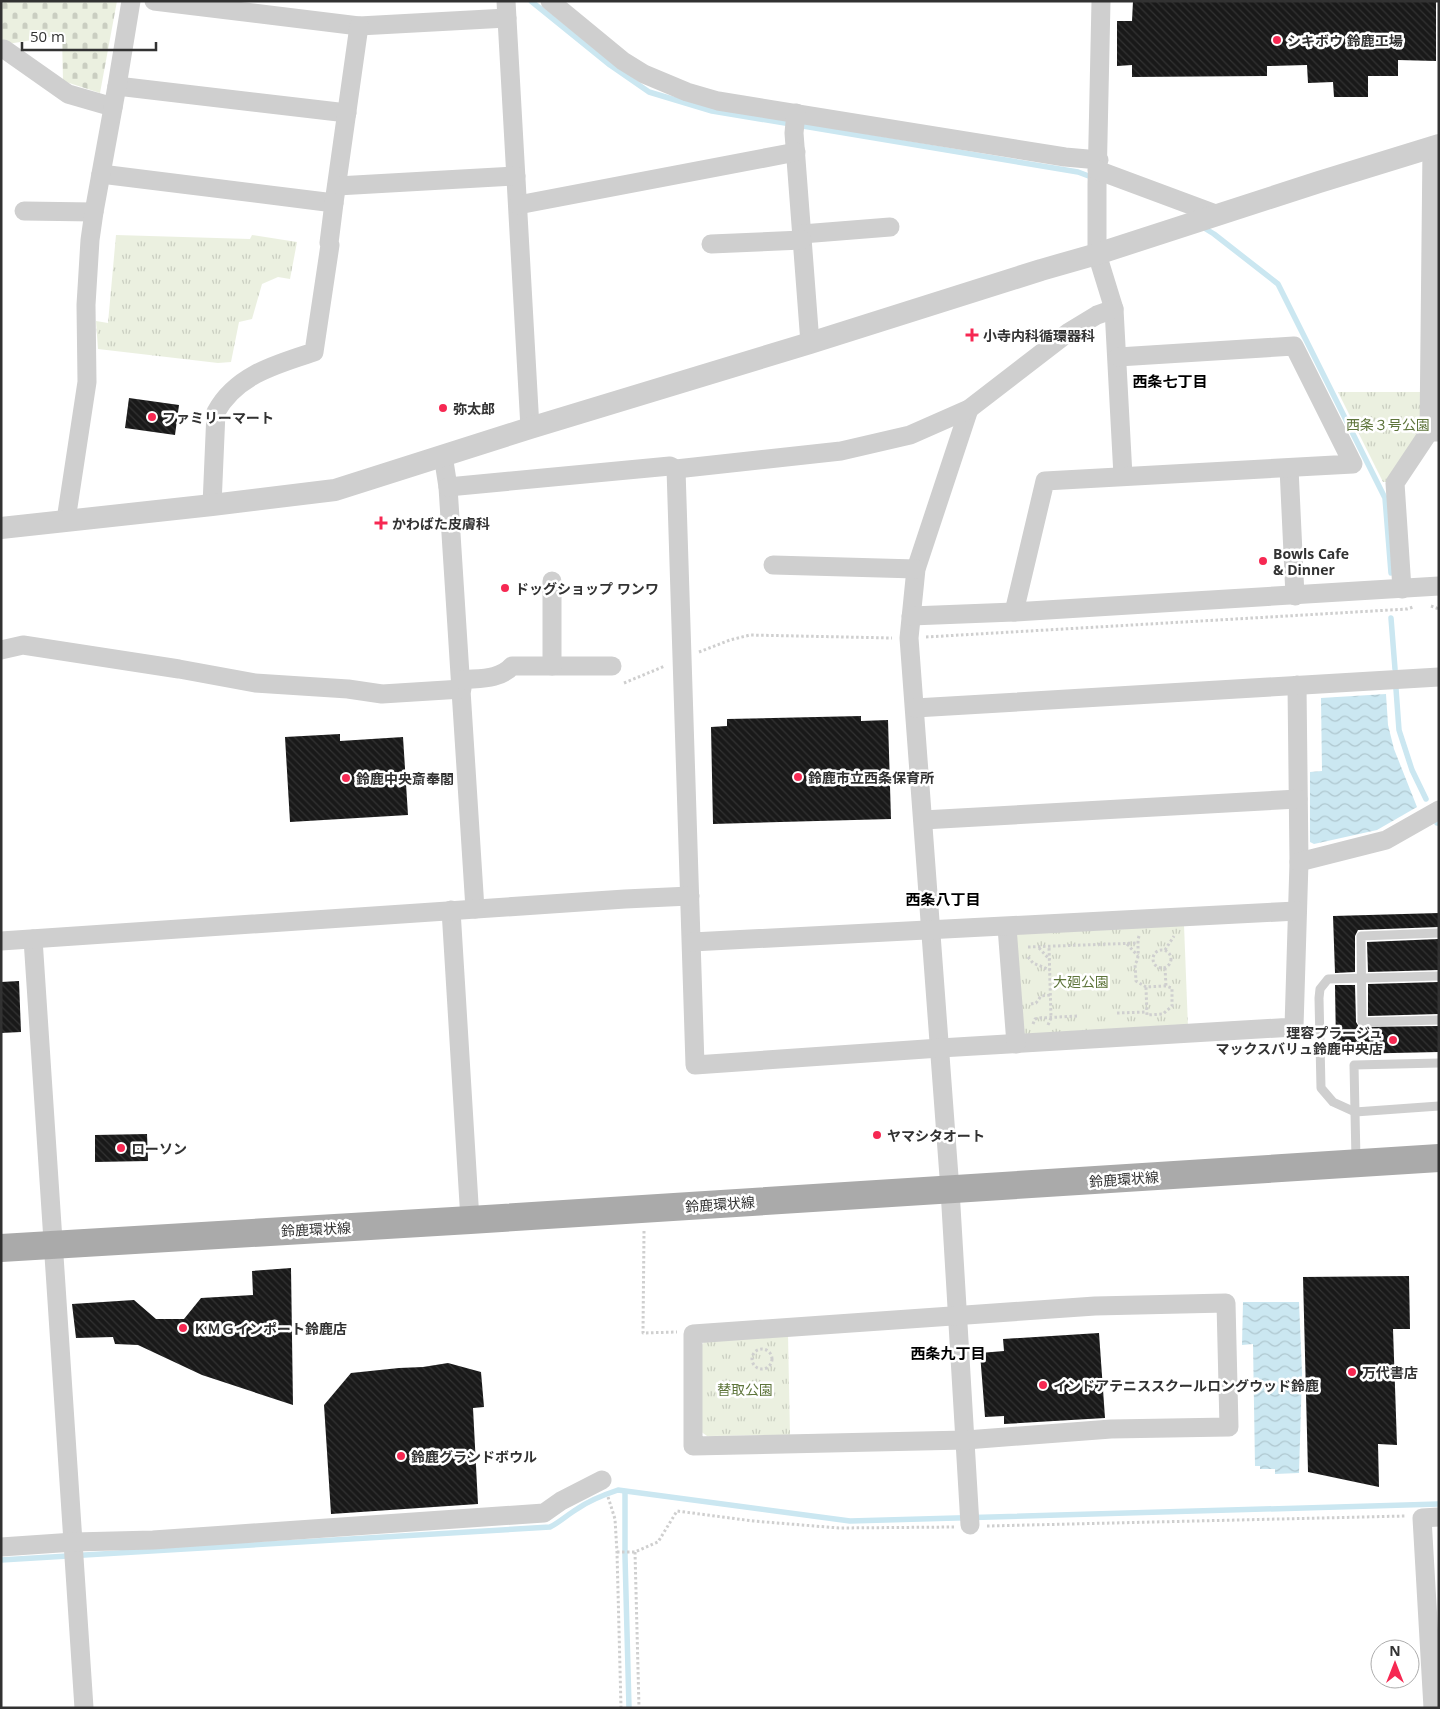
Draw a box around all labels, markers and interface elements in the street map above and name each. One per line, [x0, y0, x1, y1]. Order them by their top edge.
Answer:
scale bar [22, 20, 156, 52]
text: 50 m [30, 26, 65, 46]
place label: シキボウ 鈴鹿工場 [1287, 31, 1403, 50]
marker: シキボウ 鈴鹿工場 [1271, 34, 1283, 46]
place label: 小寺内科循環器科 [983, 326, 1095, 345]
marker: 小寺内科循環器科 [965, 328, 979, 342]
district label: 西条七丁目 [1132, 371, 1208, 391]
place label: 弥太郎 [453, 399, 495, 418]
marker: 弥太郎 [437, 402, 449, 414]
place label: ファミリーマート [162, 408, 274, 427]
marker: ファミリーマート [146, 411, 158, 423]
park label: 西条３号公園 [1346, 415, 1430, 434]
place label: かわばた皮膚科 [392, 514, 490, 533]
marker: かわばた皮膚科 [374, 516, 388, 530]
place label: Bowls Cafe & Dinner [1273, 544, 1349, 579]
marker: Bowls Cafe & Dinner [1257, 555, 1269, 567]
place label: ドッグショップ ワンワ [515, 579, 659, 598]
marker: ドッグショップ ワンワ [499, 582, 511, 594]
place label: 鈴鹿市立西条保育所 [808, 768, 934, 787]
place label: 鈴鹿中央斎奉閣 [356, 769, 454, 788]
marker: 鈴鹿市立西条保育所 [792, 771, 804, 783]
marker: 鈴鹿中央斎奉閣 [340, 772, 352, 784]
district label: 西条八丁目 [905, 889, 981, 909]
park label: 大廻公園 [1053, 972, 1109, 991]
place label: 理容プラージュ マックスバリュ鈴鹿中央店 [1215, 1023, 1383, 1058]
marker: 理容プラージュ マックスバリュ鈴鹿中央店 [1387, 1034, 1399, 1046]
place label: ヤマシタオート [887, 1126, 985, 1145]
marker: ヤマシタオート [871, 1129, 883, 1141]
place label: ローソン [131, 1139, 187, 1158]
marker: ローソン [115, 1142, 127, 1154]
street label: 鈴鹿環状線 [1088, 1167, 1160, 1191]
street label: 鈴鹿環状線 [684, 1192, 756, 1216]
street label: 鈴鹿環状線 [281, 1218, 351, 1240]
place label: ＫＭＧインポート鈴鹿店 [193, 1319, 347, 1338]
marker: ＫＭＧインポート鈴鹿店 [177, 1322, 189, 1334]
district label: 西条九丁目 [910, 1343, 986, 1363]
place label: 万代書店 [1362, 1363, 1418, 1382]
marker: 万代書店 [1346, 1366, 1358, 1378]
place label: インドアテニススクールロングウッド鈴鹿 [1053, 1376, 1319, 1395]
marker: インドアテニススクールロングウッド鈴鹿 [1037, 1379, 1049, 1391]
park label: 替取公園 [717, 1380, 773, 1399]
place label: 鈴鹿グランドボウル [411, 1447, 537, 1466]
marker: 鈴鹿グランドボウル [395, 1450, 407, 1462]
north arrow [1370, 1639, 1420, 1689]
text: N [1389, 1641, 1401, 1660]

